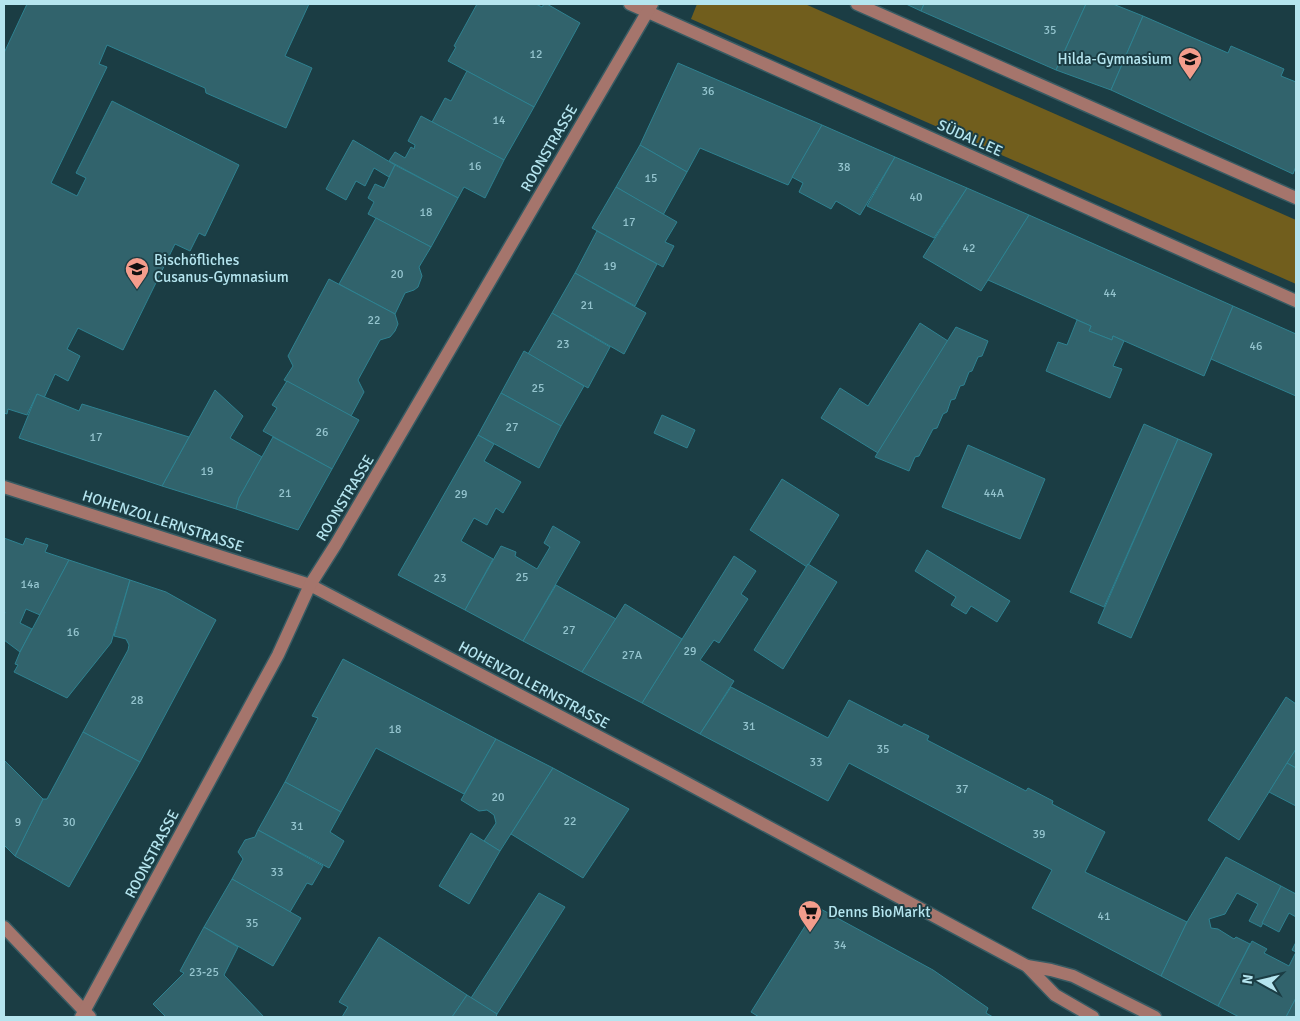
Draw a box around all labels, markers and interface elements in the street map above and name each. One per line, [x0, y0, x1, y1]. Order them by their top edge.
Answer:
house number: 35 [1044, 23, 1056, 38]
school or university icon: Hilda-Gymnasium [1177, 46, 1203, 80]
house number: 12 [530, 47, 542, 62]
place label: Hilda-Gymnasium [1058, 50, 1172, 68]
house number: 36 [702, 84, 714, 99]
street label: ROONSTRASSE [517, 101, 581, 195]
house number: 14 [493, 113, 506, 128]
street label: SÜDALLEE [935, 116, 1005, 160]
house number: 16 [469, 159, 481, 174]
house number: 38 [838, 160, 850, 175]
house number: 15 [645, 171, 657, 186]
house number: 40 [910, 190, 922, 205]
house number: 18 [420, 205, 432, 220]
house number: 17 [623, 215, 635, 230]
house number: 42 [963, 241, 975, 256]
place label: Bischöfliches Cusanus-Gymnasium [154, 251, 289, 286]
school or university icon: Bischöfliches Cusanus-Gymnasium [124, 256, 150, 290]
house number: 19 [604, 259, 616, 274]
house number: 20 [391, 267, 403, 282]
house number: 44 [1104, 286, 1117, 301]
house number: 21 [581, 298, 593, 313]
house number: 22 [368, 313, 380, 328]
house number: 23 [557, 337, 569, 352]
house number: 46 [1250, 339, 1262, 354]
house number: 25 [532, 381, 544, 396]
house number: 27 [506, 420, 518, 435]
house number: 26 [316, 425, 328, 440]
house number: 17 [90, 430, 102, 445]
street label: ROONSTRASSE [312, 452, 378, 544]
house number: 19 [201, 464, 213, 479]
street label: HOHENZOLLERNSTRASSE [80, 486, 246, 556]
house number: 21 [279, 486, 291, 501]
house number: 44A [984, 486, 1005, 501]
house number: 29 [455, 487, 467, 502]
house number: 25 [516, 570, 528, 585]
house number: 23 [434, 571, 446, 586]
house number: 14a [20, 577, 40, 592]
house number: 27 [563, 623, 575, 638]
house number: 16 [67, 625, 79, 640]
street label: HOHENZOLLERNSTRASSE [455, 638, 613, 732]
house number: 29 [684, 644, 696, 659]
house number: 27A [622, 648, 643, 663]
house number: 28 [131, 693, 143, 708]
house number: 31 [743, 719, 755, 734]
house number: 18 [389, 722, 401, 737]
house number: 35 [877, 742, 889, 757]
house number: 33 [810, 755, 822, 770]
house number: 37 [956, 782, 968, 797]
house number: 20 [492, 790, 504, 805]
street label: ROONSTRASSE [121, 807, 183, 901]
house number: 22 [564, 814, 576, 829]
house number: 9 [15, 815, 21, 830]
house number: 30 [63, 815, 75, 830]
house number: 31 [291, 819, 303, 834]
house number: 39 [1033, 827, 1045, 842]
house number: 33 [271, 865, 283, 880]
supermarket icon: Denns BioMarkt [797, 899, 823, 933]
place label: Denns BioMarkt [828, 903, 930, 921]
house number: 41 [1098, 909, 1110, 924]
house number: 35 [246, 916, 258, 931]
house number: 34 [834, 938, 847, 953]
north arrow [1235, 956, 1285, 1006]
house number: 23-25 [189, 965, 219, 980]
text: N [1239, 973, 1257, 985]

